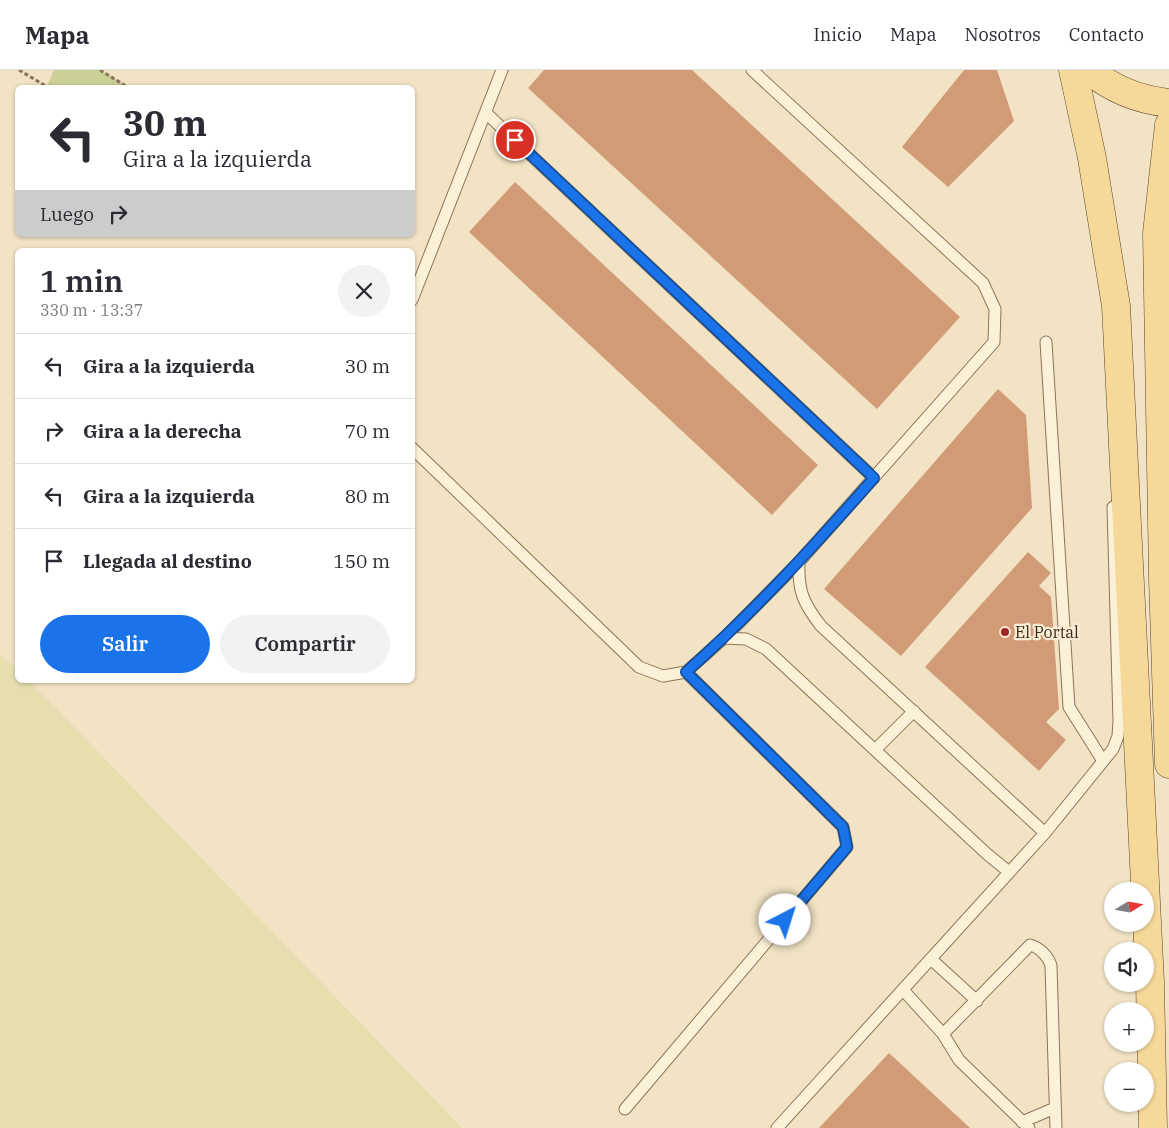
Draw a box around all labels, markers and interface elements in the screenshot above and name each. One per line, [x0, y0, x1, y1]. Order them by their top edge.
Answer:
text: Mapa [25, 19, 89, 51]
text: Inicio [814, 23, 862, 46]
text: Mapa [890, 23, 937, 46]
text: Nosotros [965, 23, 1041, 46]
text: Contacto [1069, 23, 1144, 46]
text: 30 m [123, 100, 207, 146]
icon: left [40, 105, 105, 170]
pin [494, 119, 536, 161]
icon: arrive [501, 126, 529, 154]
text: Gira a la izquierda [123, 144, 312, 173]
icon: right [104, 200, 132, 228]
text: Luego [40, 202, 94, 226]
text: 1 min [40, 261, 123, 300]
button: close [338, 265, 390, 317]
text: 330 m · 13:37 [40, 300, 143, 320]
icon: left [40, 352, 68, 380]
text: Gira a la izquierda [83, 354, 255, 378]
text: 30 m [345, 354, 390, 378]
icon: right [40, 417, 68, 445]
text: Gira a la derecha [83, 419, 242, 443]
text: 70 m [345, 419, 390, 443]
icon: left [40, 482, 68, 510]
text: Gira a la izquierda [83, 484, 255, 508]
text: 80 m [345, 484, 390, 508]
icon: arrive [40, 547, 68, 575]
text: Llegada al destino [83, 549, 252, 573]
text: 150 m [333, 549, 390, 573]
button: Salir [40, 615, 210, 673]
button: Compartir [220, 615, 390, 673]
place label: El Portal [1015, 622, 1079, 642]
marker: El Portal [999, 626, 1011, 638]
north arrow [1104, 882, 1154, 932]
map controls [1104, 882, 1154, 1112]
position arrow [758, 893, 810, 945]
button: sound [1104, 942, 1154, 992]
button: + [1104, 1002, 1154, 1052]
button: − [1104, 1062, 1154, 1112]

